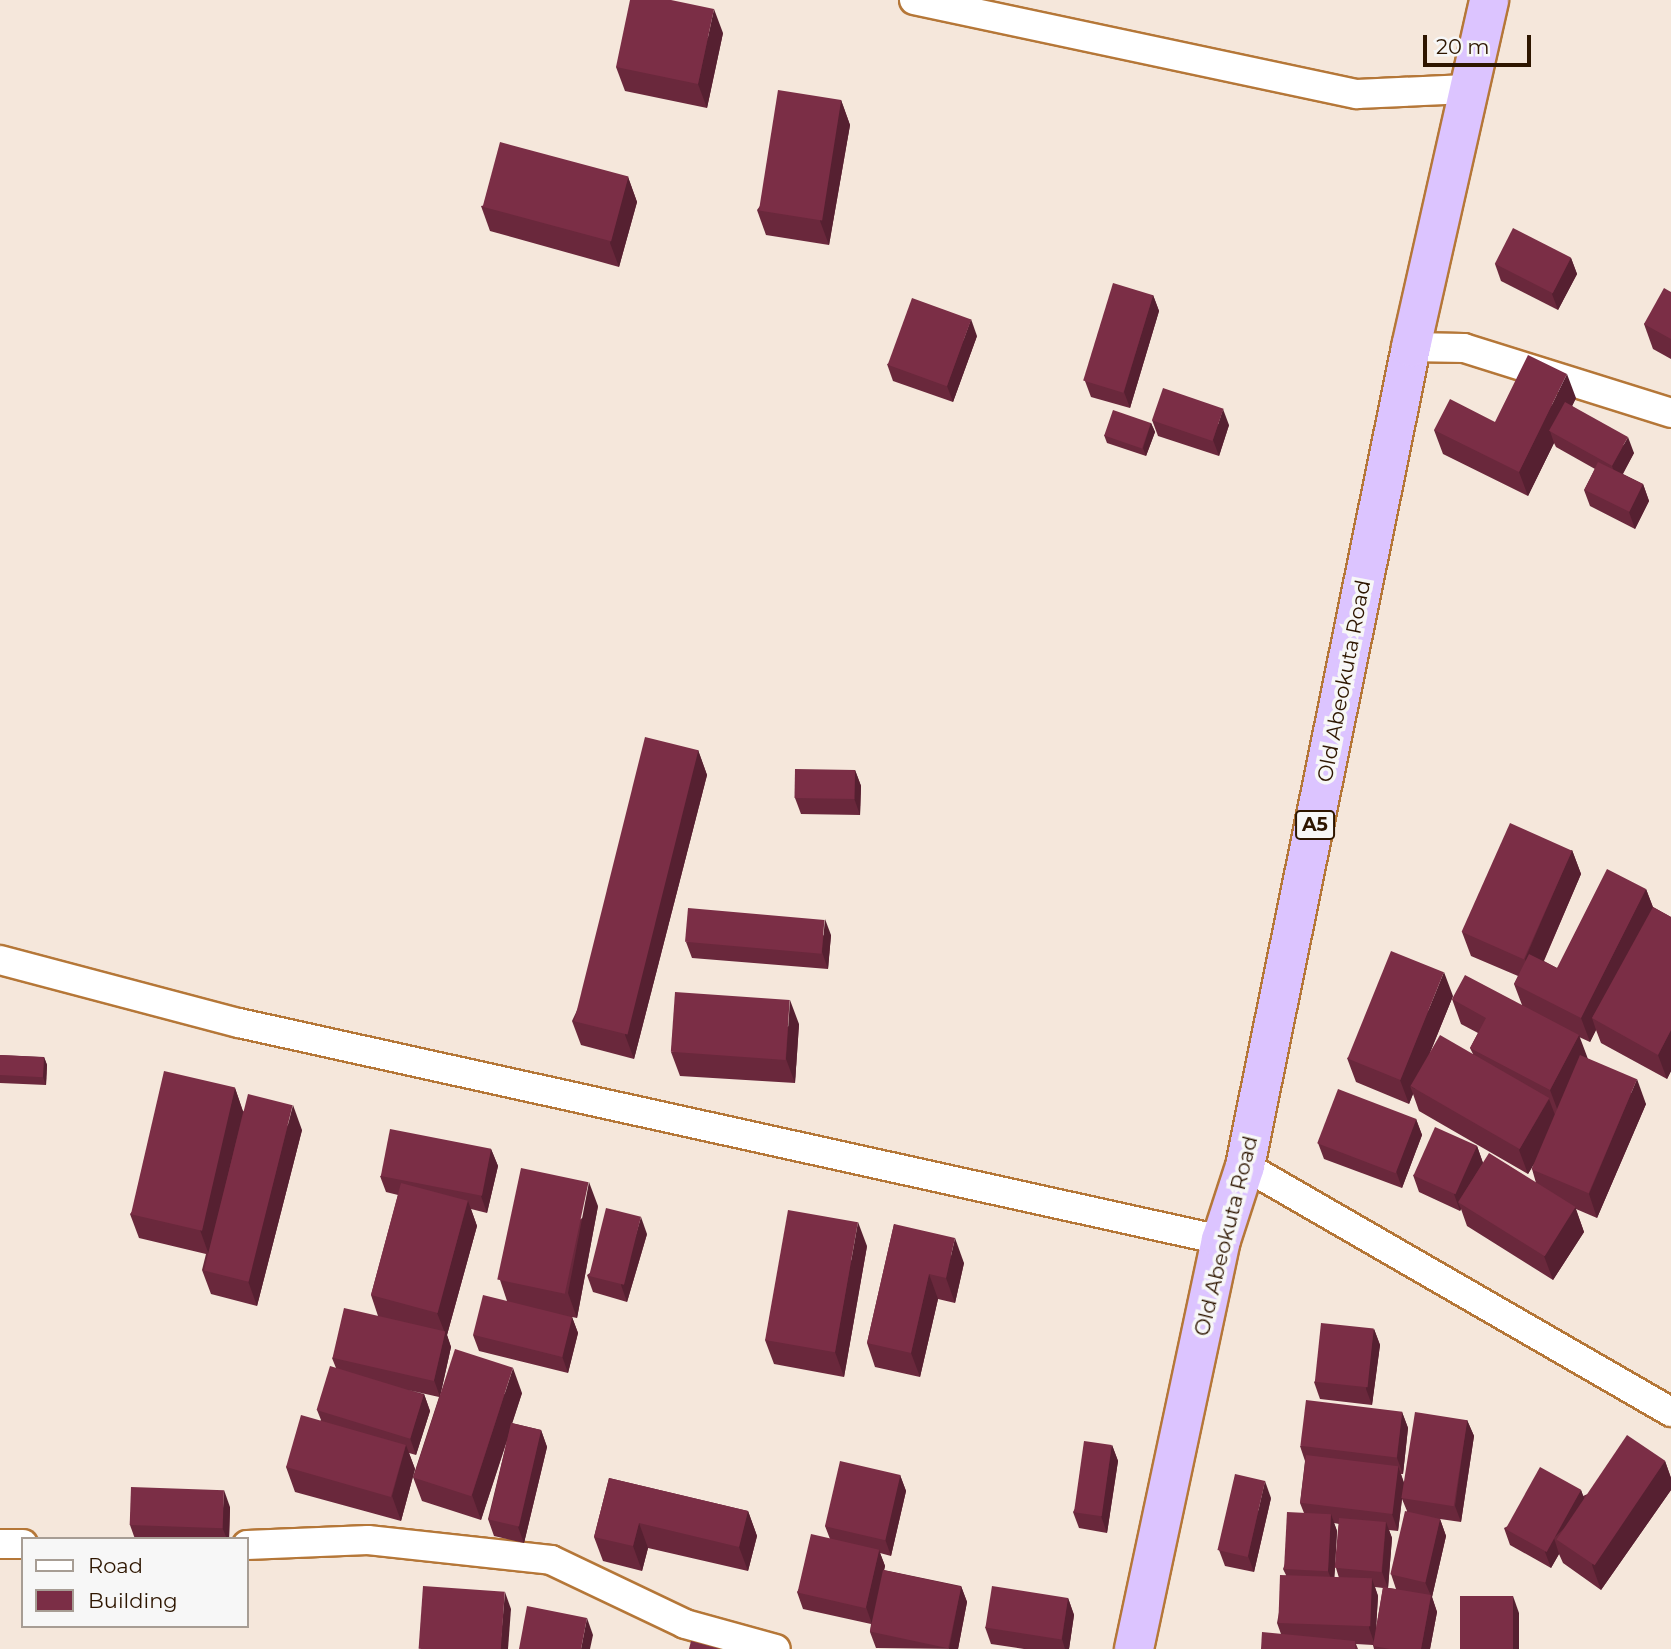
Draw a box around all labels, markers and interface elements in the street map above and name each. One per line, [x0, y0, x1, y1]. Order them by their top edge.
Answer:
scale bar [1426, 21, 1534, 65]
text: 20 m [1436, 34, 1490, 59]
street label: Old Abeokuta Road [1312, 578, 1376, 784]
road number: A5 [1294, 810, 1336, 840]
street label: Old Abeokuta Road [1189, 1133, 1263, 1339]
legend [21, 1537, 248, 1628]
text: Road [88, 1553, 143, 1578]
text: Building [88, 1588, 178, 1613]

